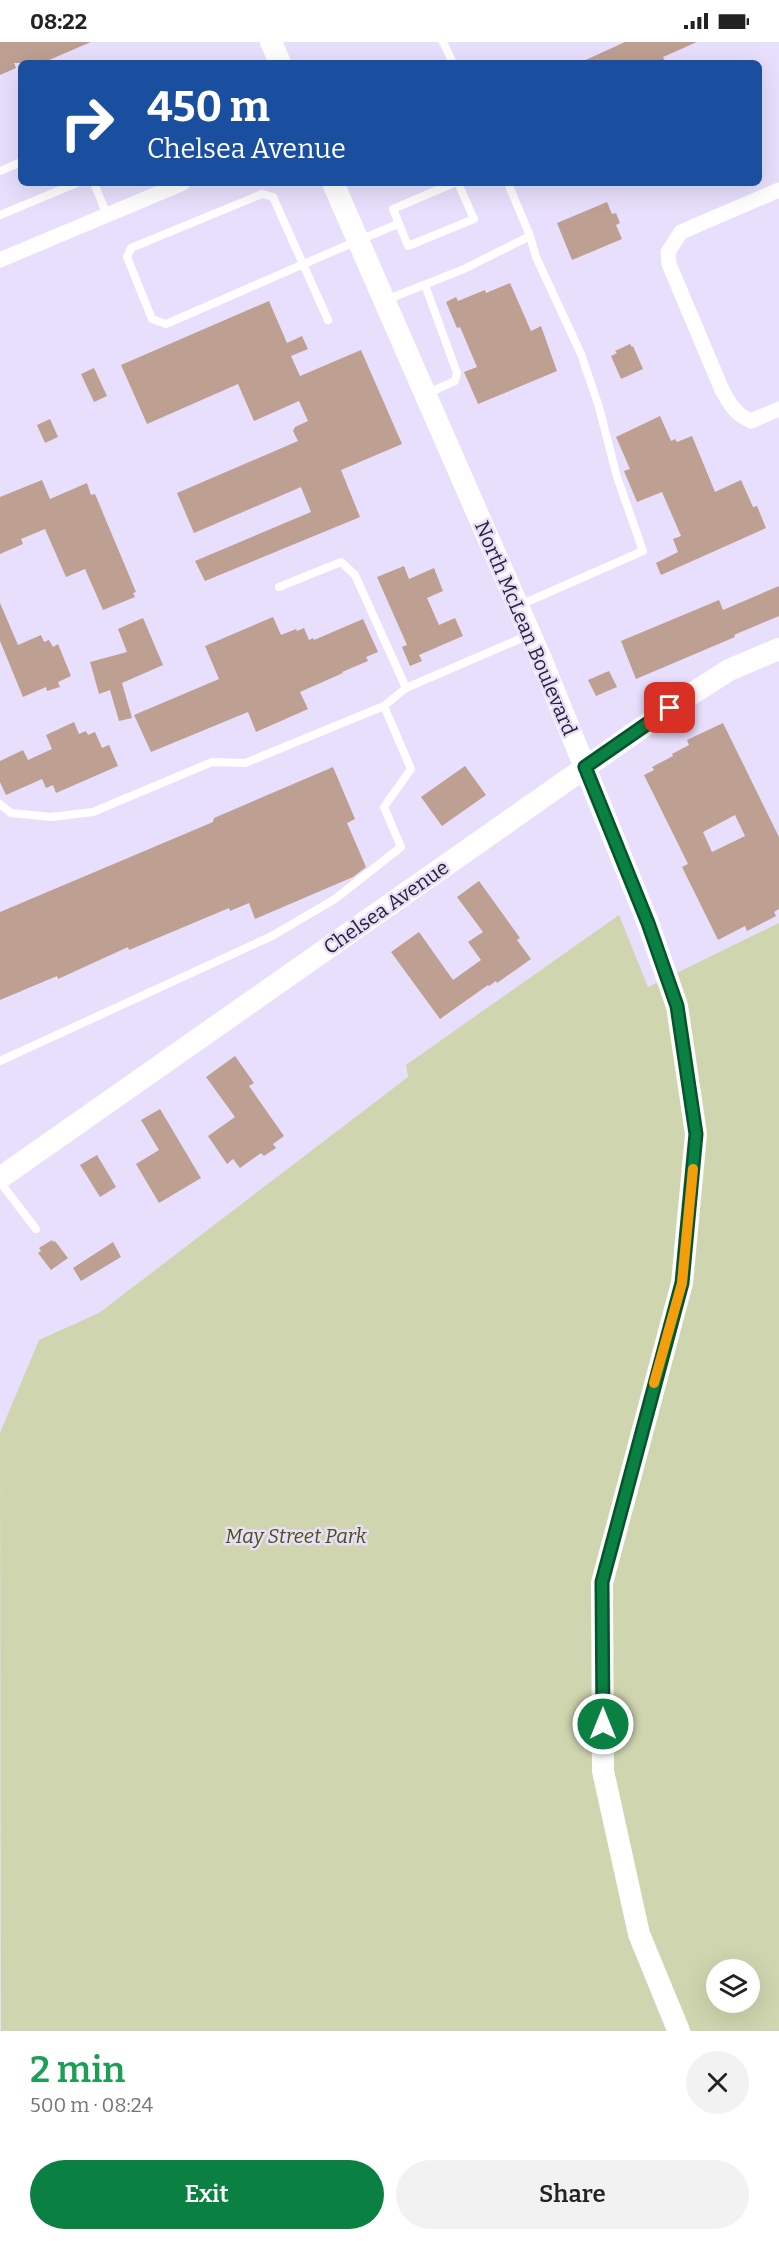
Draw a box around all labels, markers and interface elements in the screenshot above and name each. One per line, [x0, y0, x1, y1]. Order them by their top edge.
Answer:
text: 08:22 [30, 8, 87, 35]
text: 450 m [147, 82, 270, 132]
icon: right [48, 84, 126, 162]
text: Chelsea Avenue [147, 133, 346, 165]
street label: North McLean Boulevard [470, 517, 582, 739]
pin [644, 682, 695, 733]
icon: arrive [653, 691, 686, 724]
street label: Chelsea Avenue [319, 855, 453, 959]
park label: May Street Park [225, 1524, 367, 1548]
position arrow [571, 1692, 635, 1756]
map controls [706, 1959, 760, 2013]
button: layers [706, 1959, 760, 2013]
text: 2 min [30, 2048, 125, 2092]
button: close [686, 2051, 749, 2114]
text: 500 m · 08:24 [30, 2093, 153, 2117]
button: Exit [30, 2160, 384, 2229]
button: Share [396, 2160, 749, 2229]

